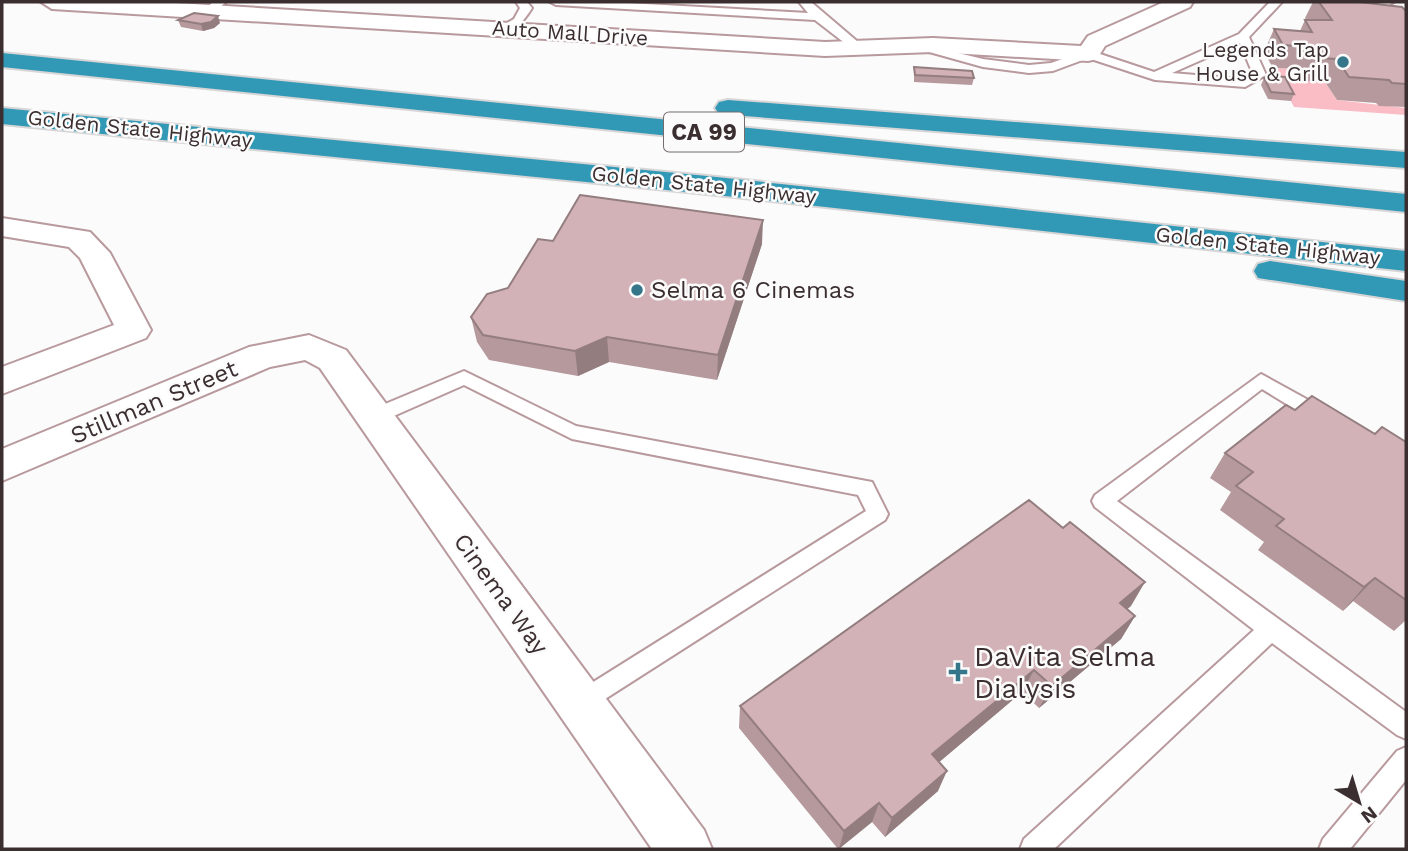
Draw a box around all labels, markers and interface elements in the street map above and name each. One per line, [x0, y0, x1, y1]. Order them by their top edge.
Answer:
street label: Auto Mall Drive [491, 15, 649, 50]
place label: Legends Tap House & Grill [1195, 37, 1330, 86]
marker: Legends Tap House & Grill [1335, 54, 1351, 70]
street label: Golden State Highway [26, 104, 254, 153]
road number: CA 99 [664, 113, 744, 152]
street label: Golden State Highway [590, 160, 818, 209]
street label: Golden State Highway [1154, 221, 1382, 270]
place label: Selma 6 Cinemas [651, 276, 855, 304]
marker: Selma 6 Cinemas [629, 282, 645, 298]
street label: Stillman Street [66, 354, 242, 450]
street label: Cinema Way [448, 528, 555, 660]
place label: DaVita Selma Dialysis [974, 640, 1156, 705]
marker: DaVita Selma Dialysis [948, 662, 968, 682]
north arrow [1324, 767, 1394, 837]
text: N [1357, 802, 1382, 828]

